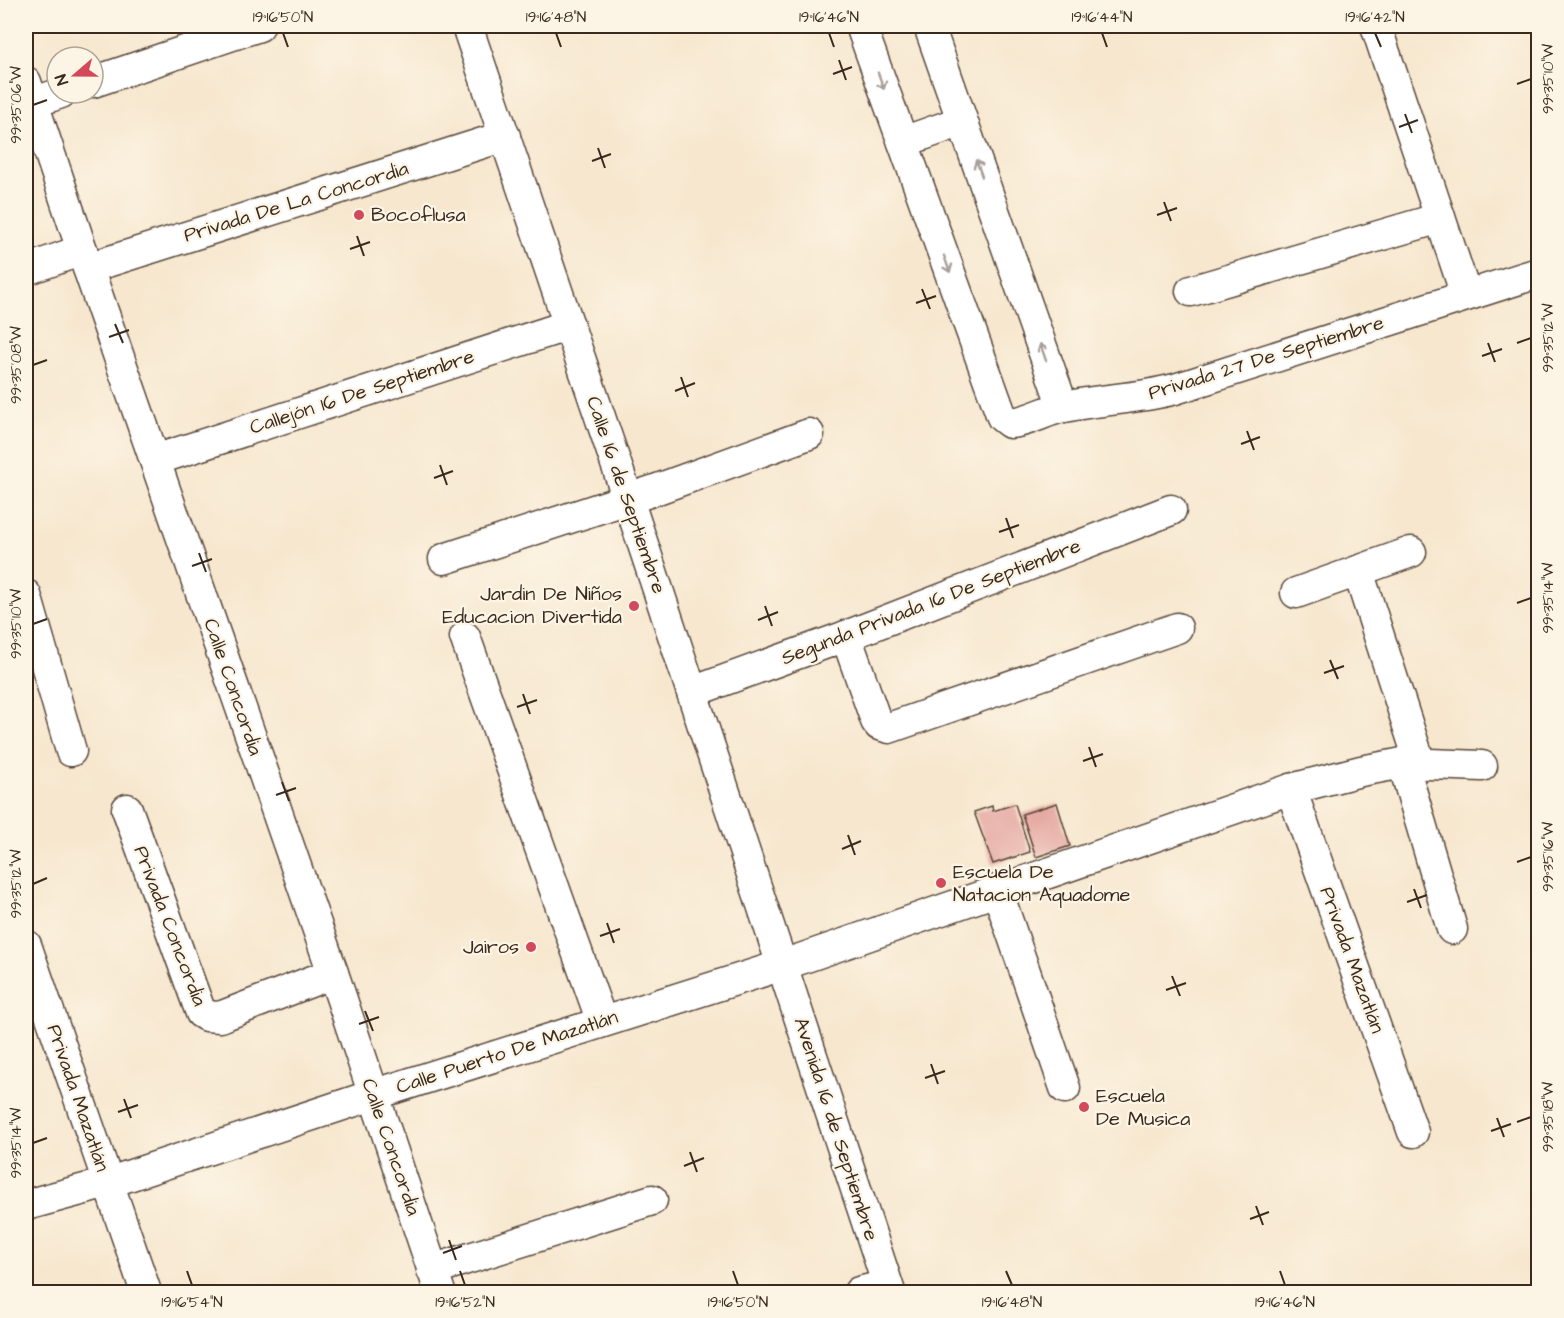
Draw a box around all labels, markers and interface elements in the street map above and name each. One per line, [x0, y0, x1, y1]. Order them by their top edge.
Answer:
text: 19°16'50"N [253, 7, 313, 28]
text: 19°16'48"N [526, 7, 586, 28]
text: 19°16'46"N [799, 7, 859, 28]
text: 19°16'44"N [1072, 7, 1132, 28]
text: 19°16'42"N [1345, 7, 1405, 28]
text: 99°35'10"W [1538, 44, 1559, 114]
north arrow [45, 45, 105, 105]
text: 99°35'06"W [6, 66, 27, 144]
text: N [50, 71, 74, 88]
one-way arrow [877, 71, 888, 89]
street label: Privada De La Concordia [180, 154, 412, 250]
one-way arrow [972, 159, 983, 177]
place label: Bocoflusa [371, 201, 466, 229]
marker: Bocoflusa [352, 208, 366, 222]
one-way arrow [943, 254, 954, 273]
text: 99°35'12"W [1538, 303, 1559, 373]
street label: Privada 27 De Septiembre [1145, 309, 1387, 407]
text: 99°35'08"W [6, 326, 27, 404]
street label: Callejón 16 De Septiembre [246, 342, 478, 442]
one-way arrow [1037, 343, 1048, 361]
street label: Calle 16 de Septiembre [579, 393, 673, 598]
street label: Segunda Privada 16 De Septiembre [777, 532, 1085, 673]
text: 99°35'14"W [1538, 563, 1559, 633]
place label: Jardin De Niños Educacion Divertida [442, 580, 622, 631]
text: 99°35'10"W [6, 589, 27, 659]
marker: Jardin De Niños Educacion Divertida [627, 599, 641, 613]
street label: Calle Concordia [196, 615, 270, 759]
text: 99°35'16"W [1538, 822, 1559, 892]
street label: Privada Concordia [127, 842, 213, 1010]
text: 99°35'12"W [6, 849, 27, 919]
place label: Escuela De Natacion Aquadome [953, 858, 1130, 909]
marker: Escuela De Natacion Aquadome [934, 876, 948, 890]
street label: Privada Mazatlán [1313, 883, 1391, 1037]
place label: Jairos [463, 933, 519, 961]
marker: Jairos [524, 940, 538, 954]
street label: Calle Puerto De Mazatlán [393, 1003, 621, 1101]
street label: Avenida 16 de Septiembre [787, 1014, 885, 1244]
street label: Privada Mazatlán [40, 1021, 116, 1175]
street label: Calle Concordia [354, 1075, 428, 1219]
place label: Escuela De Musica [1096, 1082, 1190, 1133]
text: 99°35'18"W [1538, 1082, 1559, 1152]
marker: Escuela De Musica [1077, 1100, 1091, 1114]
text: 99°35'14"W [6, 1108, 27, 1178]
text: 19°16'54"N [161, 1292, 223, 1313]
text: 19°16'52"N [435, 1292, 495, 1313]
text: 19°16'50"N [708, 1292, 768, 1313]
text: 19°16'48"N [982, 1292, 1042, 1313]
text: 19°16'46"N [1255, 1292, 1315, 1313]

